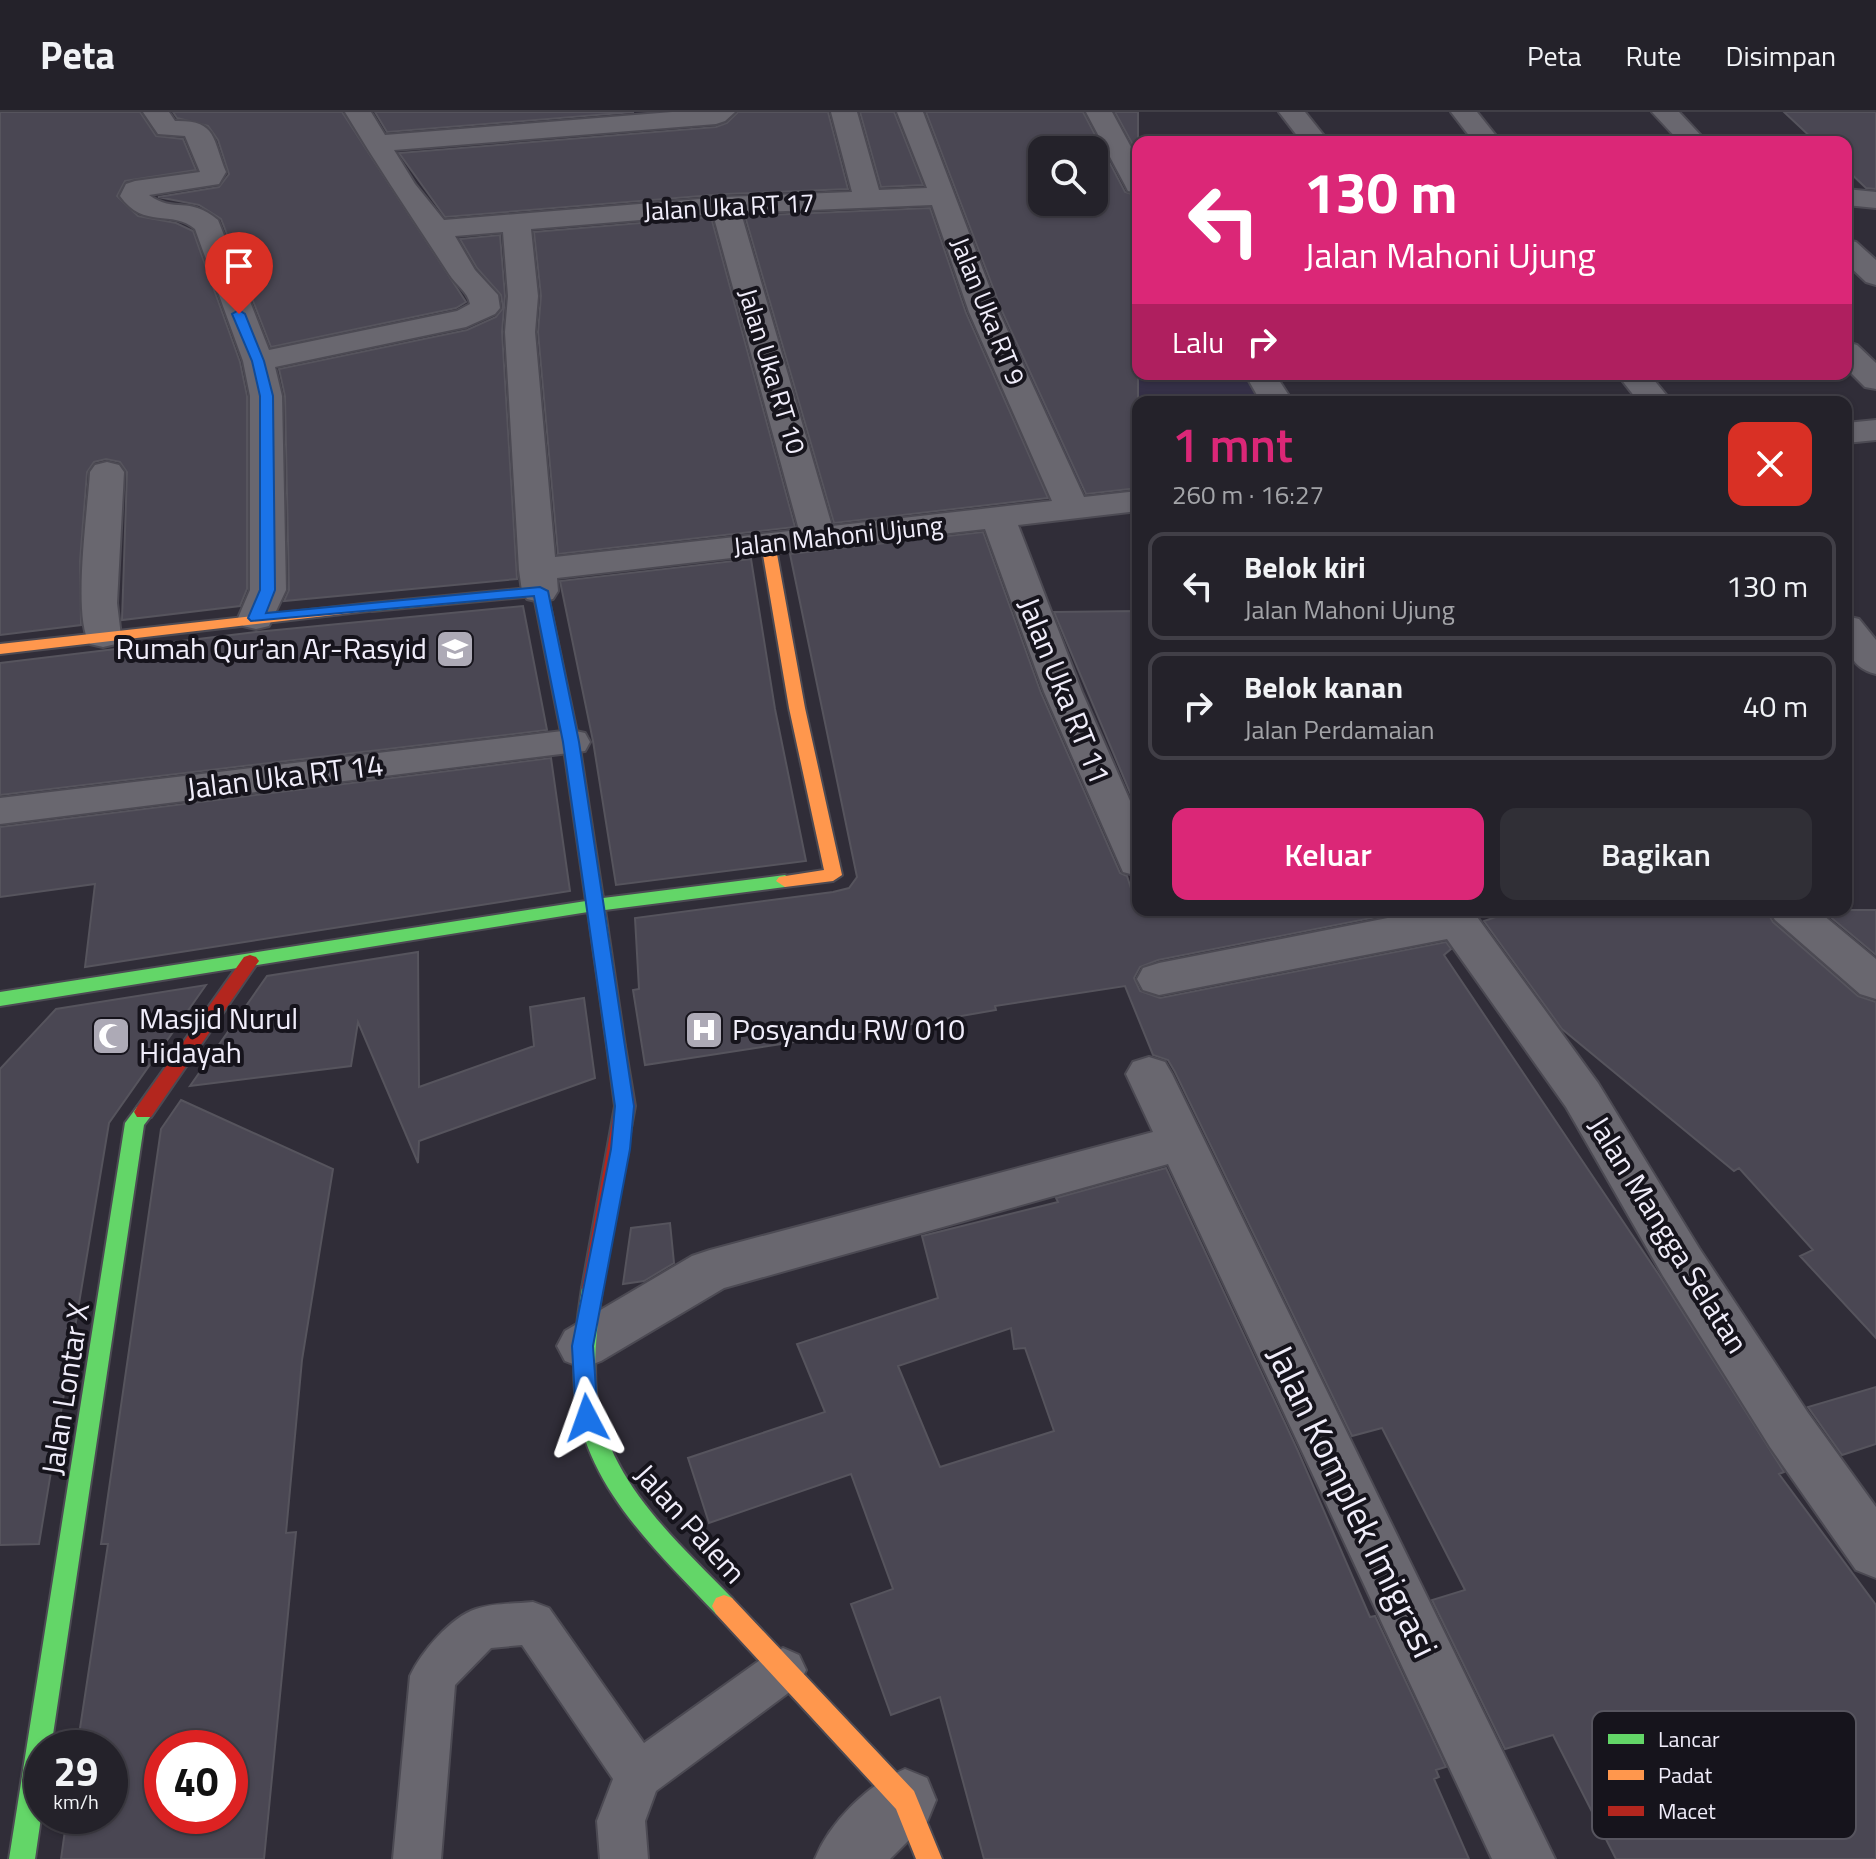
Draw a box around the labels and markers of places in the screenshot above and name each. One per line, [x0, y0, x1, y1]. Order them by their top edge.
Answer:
pin [205, 232, 273, 314]
place label: Rumah Qur'an Ar-Rasyid [116, 625, 427, 671]
school or university icon: Rumah Qur'an Ar-Rasyid [434, 628, 476, 670]
place label: Masjid Nurul Hidayah [139, 995, 298, 1075]
place label: Posyandu RW 010 [732, 1006, 965, 1052]
hospital icon: Posyandu RW 010 [683, 1009, 725, 1051]
mosque icon: Masjid Nurul Hidayah [90, 1015, 132, 1057]

